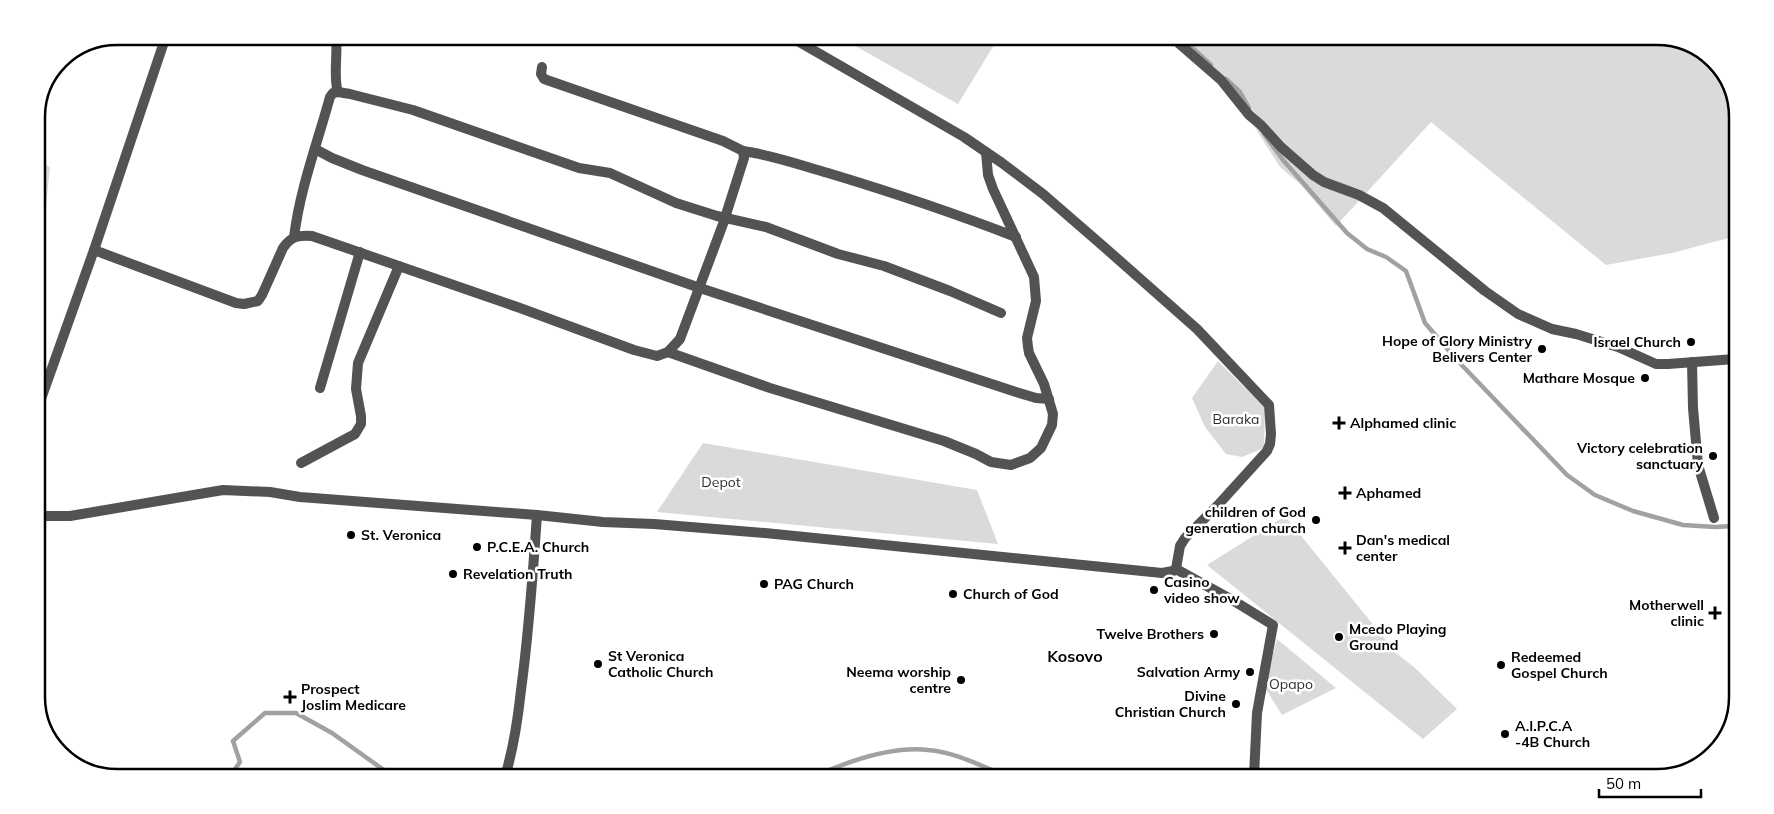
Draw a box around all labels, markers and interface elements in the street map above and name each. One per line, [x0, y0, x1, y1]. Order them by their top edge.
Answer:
place label: Hope of Glory Ministry Belivers Center [1382, 332, 1532, 366]
place label: Israel Church [1593, 333, 1681, 351]
marker: Israel Church [1685, 336, 1697, 348]
marker: Hope of Glory Ministry Belivers Center [1536, 343, 1548, 355]
place label: Mathare Mosque [1523, 369, 1635, 387]
marker: Mathare Mosque [1639, 372, 1651, 384]
park label: Baraka [1213, 410, 1259, 428]
place label: Alphamed clinic [1350, 414, 1456, 432]
marker: Alphamed clinic [1332, 416, 1346, 430]
place label: Victory celebration sanctuary [1576, 439, 1703, 473]
marker: Victory celebration sanctuary [1707, 450, 1719, 462]
park label: Depot [701, 473, 741, 491]
place label: Aphamed [1356, 484, 1421, 502]
marker: Aphamed [1338, 486, 1352, 500]
place label: children of God generation church [1185, 503, 1306, 537]
marker: children of God generation church [1310, 514, 1322, 526]
place label: St. Veronica [361, 526, 441, 544]
marker: St. Veronica [345, 529, 357, 541]
place label: Dan's medical center [1356, 531, 1450, 565]
place label: P.C.E.A. Church [487, 538, 589, 556]
marker: P.C.E.A. Church [471, 541, 483, 553]
marker: Dan's medical center [1338, 541, 1352, 555]
place label: Revelation Truth [463, 565, 572, 583]
marker: Revelation Truth [447, 568, 459, 580]
place label: Casino video show [1163, 573, 1240, 607]
place label: PAG Church [774, 575, 854, 593]
marker: PAG Church [758, 578, 770, 590]
marker: Casino video show [1148, 584, 1160, 596]
place label: Church of God [963, 585, 1059, 603]
marker: Church of God [947, 588, 959, 600]
place label: Motherwell clinic [1629, 596, 1704, 630]
marker: Motherwell clinic [1708, 606, 1722, 620]
place label: Mcedo Playing Ground [1349, 620, 1447, 654]
place label: Twelve Brothers [1097, 625, 1204, 643]
marker: Twelve Brothers [1208, 628, 1220, 640]
marker: Mcedo Playing Ground [1333, 631, 1345, 643]
district label: Kosovo [1047, 646, 1103, 666]
place label: St Veronica Catholic Church [608, 647, 714, 681]
place label: Redeemed Gospel Church [1511, 648, 1608, 682]
marker: St Veronica Catholic Church [592, 658, 604, 670]
marker: Redeemed Gospel Church [1495, 659, 1507, 671]
place label: Neema worship centre [846, 663, 951, 697]
place label: Salvation Army [1137, 663, 1240, 681]
marker: Salvation Army [1244, 666, 1256, 678]
marker: Neema worship centre [955, 674, 967, 686]
park label: Opapo [1269, 675, 1313, 693]
place label: Prospect Joslim Medicare [301, 680, 406, 714]
place label: Divine Christian Church [1115, 687, 1226, 721]
marker: Prospect Joslim Medicare [283, 690, 297, 704]
marker: Divine Christian Church [1230, 698, 1242, 710]
place label: A.I.P.C.A -4B Church [1515, 717, 1590, 751]
marker: A.I.P.C.A -4B Church [1499, 728, 1511, 740]
scale bar [1599, 766, 1702, 798]
text: 50 m [1606, 774, 1641, 793]

